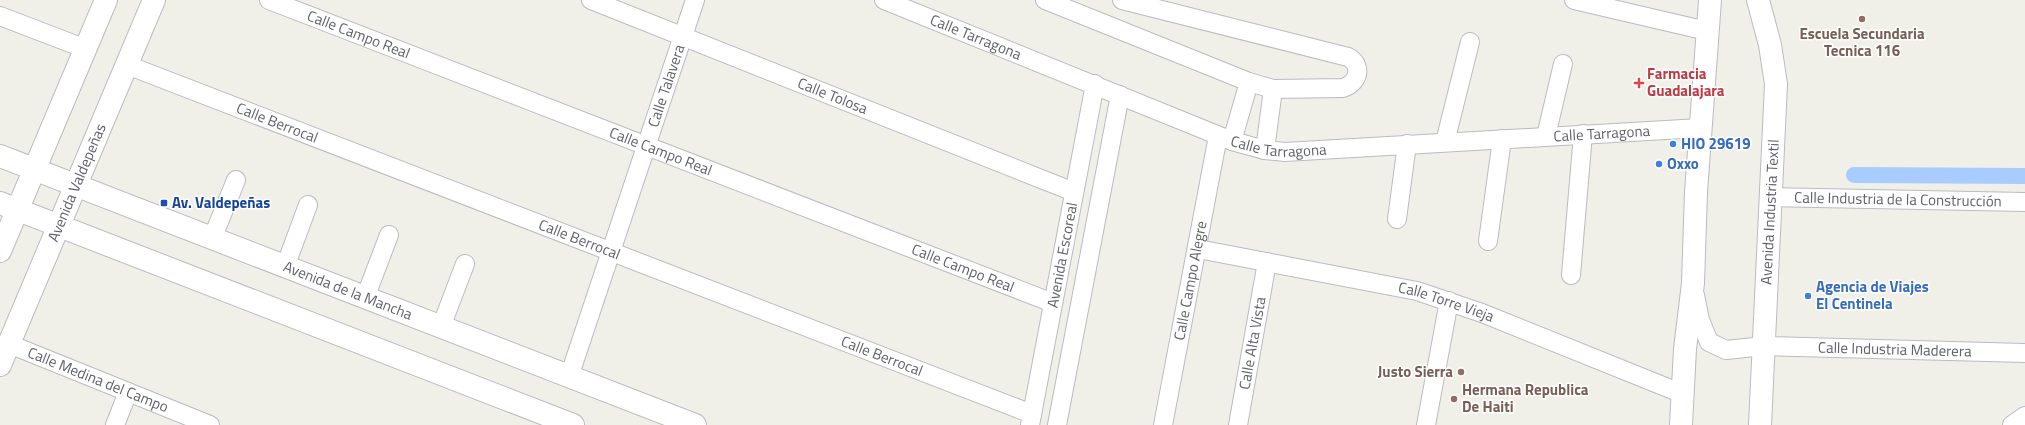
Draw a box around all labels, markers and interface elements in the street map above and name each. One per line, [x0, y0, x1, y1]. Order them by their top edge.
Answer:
street label: Calle Campo Real [304, 4, 414, 64]
street label: Calle Tarragona [927, 8, 1026, 66]
marker: Escuela Secundaria Tecnica 116 [1857, 14, 1867, 24]
place label: Escuela Secundaria Tecnica 116 [1799, 22, 1925, 62]
street label: Calle Talavera [641, 41, 691, 130]
place label: Farmacia Guadalajara [1647, 62, 1725, 102]
street label: Calle Tolosa [794, 71, 872, 120]
marker: Farmacia Guadalajara [1634, 78, 1644, 88]
street label: Calle Berrocal [233, 96, 322, 149]
street label: Calle Tarragona [1553, 119, 1651, 147]
street label: Avenida Valdepeñas [41, 120, 112, 245]
street label: Calle Campo Real [606, 121, 716, 181]
street label: Calle Tarragona [1228, 129, 1328, 163]
place label: HIO 29619 [1681, 132, 1751, 155]
marker: HIO 29619 [1668, 139, 1678, 149]
street label: Avenida Industria Textil [1754, 139, 1785, 285]
place label: Oxxo [1667, 152, 1699, 175]
marker: Oxxo [1654, 159, 1664, 169]
street label: Calle Industria de la Construcción [1794, 185, 2002, 213]
place label: Av. Valdepeñas [172, 191, 270, 214]
marker: Av. Valdepeñas [159, 198, 169, 208]
street label: Avenida Escoreal [1041, 200, 1083, 310]
street label: Calle Berrocal [535, 213, 624, 265]
street label: Calle Campo Alegre [1167, 219, 1213, 342]
street label: Calle Campo Real [908, 237, 1018, 298]
street label: Avenida de la Mancha [280, 255, 416, 326]
place label: Agencia de Viajes El Centinela [1816, 275, 1929, 315]
street label: Calle Torre Vieja [1397, 276, 1498, 328]
marker: Agencia de Viajes El Centinela [1803, 291, 1813, 301]
street label: Calle Alta Vista [1233, 295, 1272, 391]
street label: Calle Berrocal [838, 329, 926, 382]
street label: Calle Industria Maderera [1818, 335, 1972, 363]
street label: Calle Medina del Campo [24, 341, 172, 418]
place label: Justo Sierra [1378, 360, 1453, 383]
marker: Justo Sierra [1456, 367, 1466, 377]
place label: Hermana Republica De Haiti [1462, 378, 1589, 418]
marker: Hermana Republica De Haiti [1449, 394, 1459, 404]

